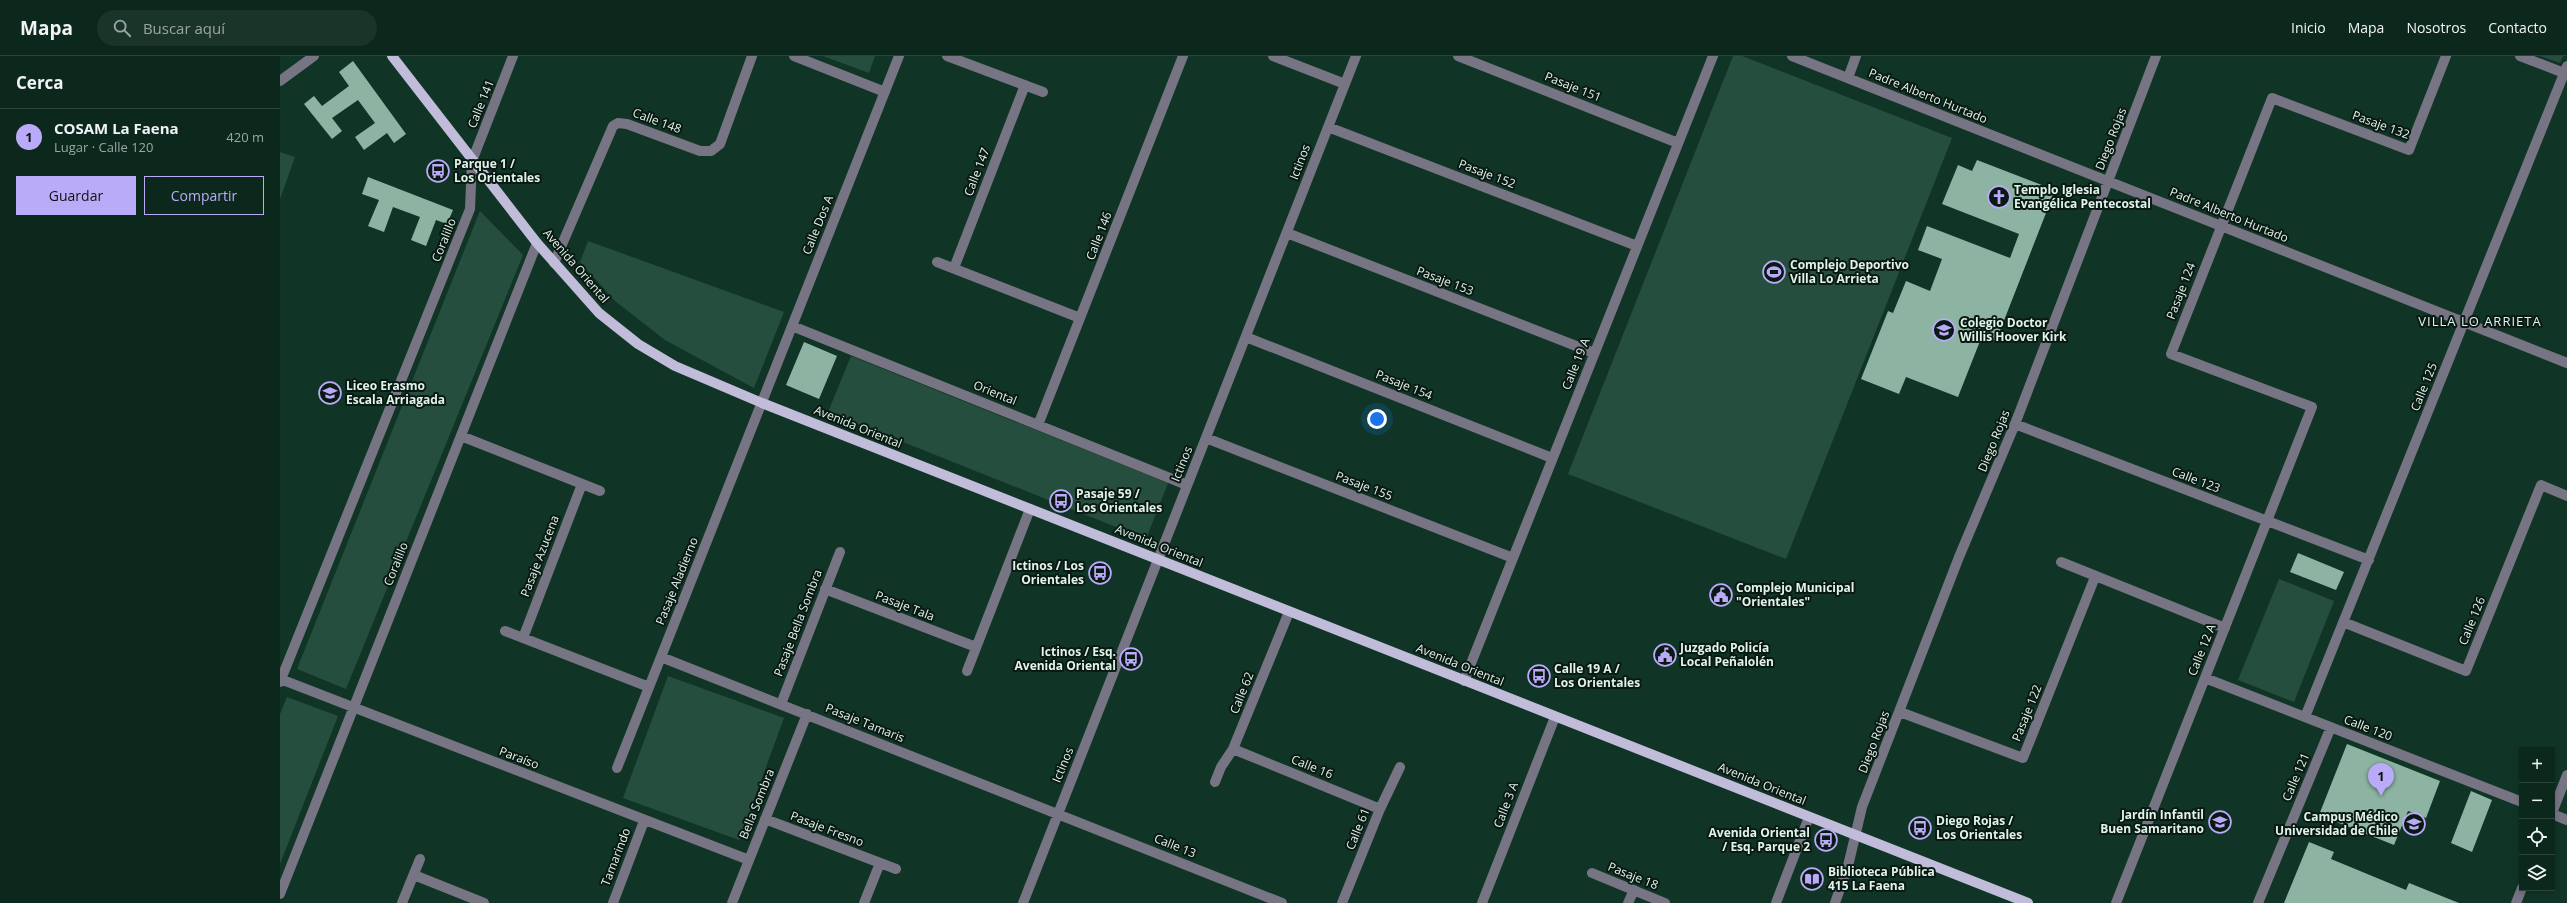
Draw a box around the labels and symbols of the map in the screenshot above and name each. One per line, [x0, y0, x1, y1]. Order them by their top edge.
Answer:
street label: Padre Alberto Hurtado [1866, 64, 1990, 127]
street label: Pasaje 151 [1542, 67, 1604, 106]
street label: Calle 141 [463, 77, 498, 131]
street label: Calle 148 [630, 104, 684, 137]
street label: Diego Rojas [2091, 105, 2130, 172]
street label: Pasaje 132 [2350, 106, 2412, 143]
street label: Ictinos [1285, 141, 1314, 182]
street label: Calle 147 [960, 145, 994, 199]
place label: Parque 1 / Los Orientales [454, 155, 540, 186]
street label: Pasaje 152 [1456, 155, 1518, 192]
bus stop icon: Parque 1 / Los Orientales [425, 158, 451, 184]
place label: Templo Iglesia Evangélica Pentecostal [2014, 181, 2151, 212]
street label: Padre Alberto Hurtado [2167, 183, 2291, 246]
church icon: Templo Iglesia Evangélica Pentecostal [1986, 184, 2012, 210]
street label: Calle Dos A [798, 192, 837, 257]
street label: Calle 146 [1082, 209, 1116, 263]
street label: Coralillo [427, 215, 460, 264]
street label: Avenida Oriental [539, 225, 613, 306]
place label: Complejo Deportivo Villa Lo Arrieta [1790, 256, 1909, 287]
sports icon: Complejo Deportivo Villa Lo Arrieta [1761, 259, 1787, 285]
street label: Pasaje 124 [2162, 260, 2199, 322]
street label: Pasaje 153 [1414, 262, 1476, 299]
district label: VILLA LO ARRIETA [2418, 312, 2542, 330]
place label: Colegio Doctor Willis Hoover Kirk [1960, 314, 2067, 345]
school or university icon: Colegio Doctor Willis Hoover Kirk [1931, 317, 1957, 343]
street label: Calle 19 A [1557, 335, 1594, 392]
street label: Calle 125 [2406, 360, 2441, 414]
street label: Pasaje 154 [1373, 365, 1435, 404]
street label: Oriental [971, 376, 1019, 409]
place label: Liceo Erasmo Escala Arriagada [346, 377, 445, 408]
school or university icon: Liceo Erasmo Escala Arriagada [317, 380, 343, 406]
street label: Avenida Oriental [812, 401, 905, 452]
street label: Diego Rojas [1973, 407, 2014, 474]
your location [1367, 409, 1387, 429]
street label: Ictinos [1167, 443, 1196, 484]
street label: Calle 123 [2169, 463, 2223, 497]
street label: Pasaje 155 [1333, 467, 1395, 504]
place label: Pasaje 59 / Los Orientales [1076, 485, 1162, 516]
bus stop icon: Pasaje 59 / Los Orientales [1048, 488, 1074, 514]
street label: Pasaje Azucena [516, 513, 563, 599]
street label: Avenida Oriental [1113, 520, 1206, 571]
street label: Pasaje Aladierno [651, 534, 702, 627]
street label: Coralillo [379, 539, 412, 588]
place label: Ictinos / Los Orientales [1012, 557, 1084, 588]
bus stop icon: Ictinos / Los Orientales [1087, 560, 1113, 586]
street label: Pasaje Bella Sombra [769, 567, 826, 679]
place label: Complejo Municipal "Orientales" [1736, 579, 1855, 610]
public building icon: Complejo Municipal "Orientales" [1708, 582, 1734, 608]
street label: Pasaje Tala [873, 586, 937, 625]
street label: Calle 126 [2454, 594, 2489, 648]
street label: Calle 12 A [2183, 621, 2220, 678]
street label: Avenida Oriental [1414, 639, 1507, 690]
place label: Juzgado Policía Local Peñalolén [1679, 639, 1774, 670]
public building icon: Juzgado Policía Local Peñalolén [1652, 642, 1678, 668]
place label: Ictinos / Esq. Avenida Oriental [1015, 643, 1116, 674]
bus stop icon: Ictinos / Esq. Avenida Oriental [1118, 646, 1144, 672]
place label: Calle 19 A / Los Orientales [1554, 660, 1640, 691]
bus stop icon: Calle 19 A / Los Orientales [1526, 663, 1552, 689]
street label: Calle 62 [1225, 669, 1258, 716]
street label: Pasaje 122 [2007, 682, 2046, 744]
street label: Pasaje Tamaris [823, 699, 908, 746]
street label: Diego Rojas [1854, 708, 1893, 775]
street label: Calle 120 [2341, 711, 2395, 745]
street label: Paraíso [497, 742, 542, 773]
street label: Ictinos [1048, 744, 1077, 785]
street label: Calle 16 [1289, 750, 1336, 783]
street label: Calle 121 [2278, 750, 2313, 803]
street label: Avenida Oriental [1716, 758, 1809, 809]
pin: 1 [2368, 763, 2394, 796]
street label: Bella Sombra [735, 766, 778, 841]
street label: Calle 3 A [1489, 779, 1522, 830]
street label: Calle 61 [1341, 805, 1374, 852]
place label: Jardín Infantil Buen Samaritano [2100, 806, 2204, 837]
street label: Pasaje Fresno [788, 807, 866, 850]
place label: Campus Médico Universidad de Chile [2275, 808, 2398, 839]
school or university icon: Jardín Infantil Buen Samaritano [2207, 809, 2233, 835]
school or university icon: Campus Médico Universidad de Chile [2401, 811, 2427, 837]
place label: Diego Rojas / Los Orientales [1936, 812, 2022, 843]
bus stop icon: Diego Rojas / Los Orientales [1907, 815, 1933, 841]
place label: Avenida Oriental / Esq. Parque 2 [1709, 824, 1810, 855]
street label: Tamarindo [597, 825, 634, 888]
bus stop icon: Avenida Oriental / Esq. Parque 2 [1813, 827, 1839, 853]
street label: Calle 13 [1152, 829, 1199, 862]
street label: Pasaje 18 [1605, 858, 1661, 893]
place label: Biblioteca Pública 415 La Faena [1828, 863, 1935, 894]
library icon: Biblioteca Pública 415 La Faena [1799, 866, 1825, 892]

